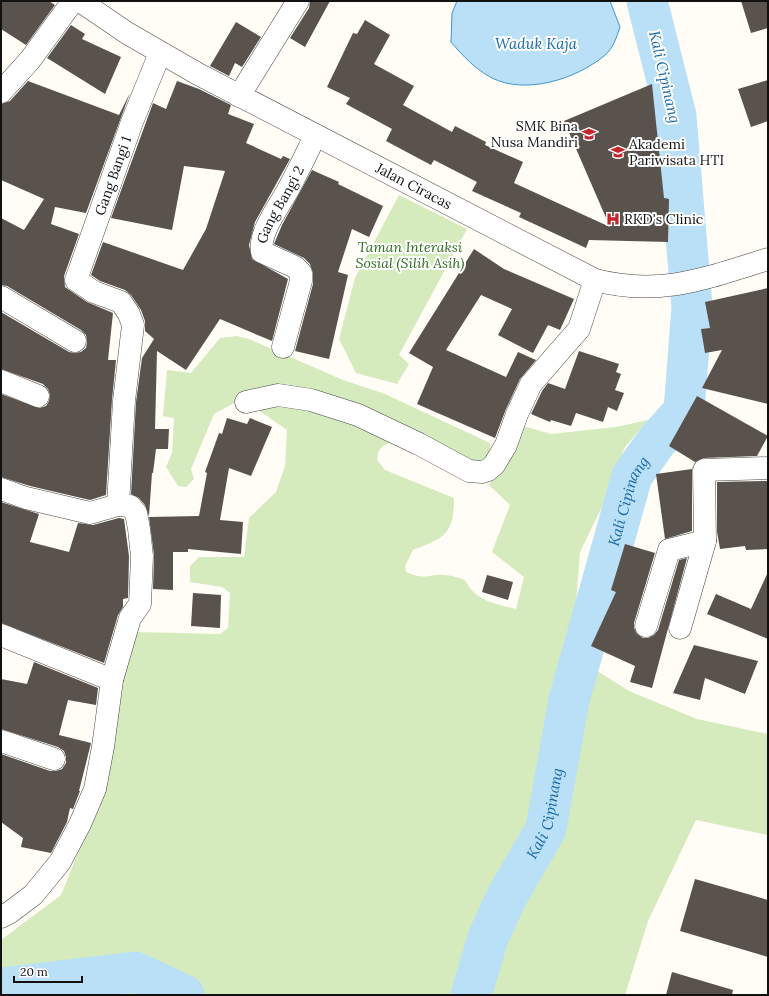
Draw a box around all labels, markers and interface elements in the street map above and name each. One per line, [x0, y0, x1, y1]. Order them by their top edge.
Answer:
water label: Kali Cipinang [645, 29, 685, 125]
water label: Waduk Kaja [495, 34, 578, 53]
place label: SMK Bina Nusa Mandiri [491, 117, 578, 151]
school or university icon: SMK Bina Nusa Mandiri [581, 126, 597, 142]
street label: Gang Bangi 1 [91, 133, 135, 218]
place label: Akademi Pariwisata HTI [628, 135, 724, 169]
school or university icon: Akademi Pariwisata HTI [610, 144, 626, 160]
street label: Jalan Ciracas [372, 158, 455, 213]
street label: Gang Bangi 2 [253, 163, 308, 245]
place label: RKD's Clinic [624, 210, 703, 228]
hospital icon: RKD's Clinic [605, 211, 621, 227]
park label: Taman Interaksi Sosial (Silih Asih) [356, 238, 464, 272]
water label: Kali Cipinang [603, 452, 653, 548]
water label: Kali Cipinang [522, 766, 566, 862]
scale bar [14, 958, 82, 984]
text: 20 m [20, 964, 48, 979]

